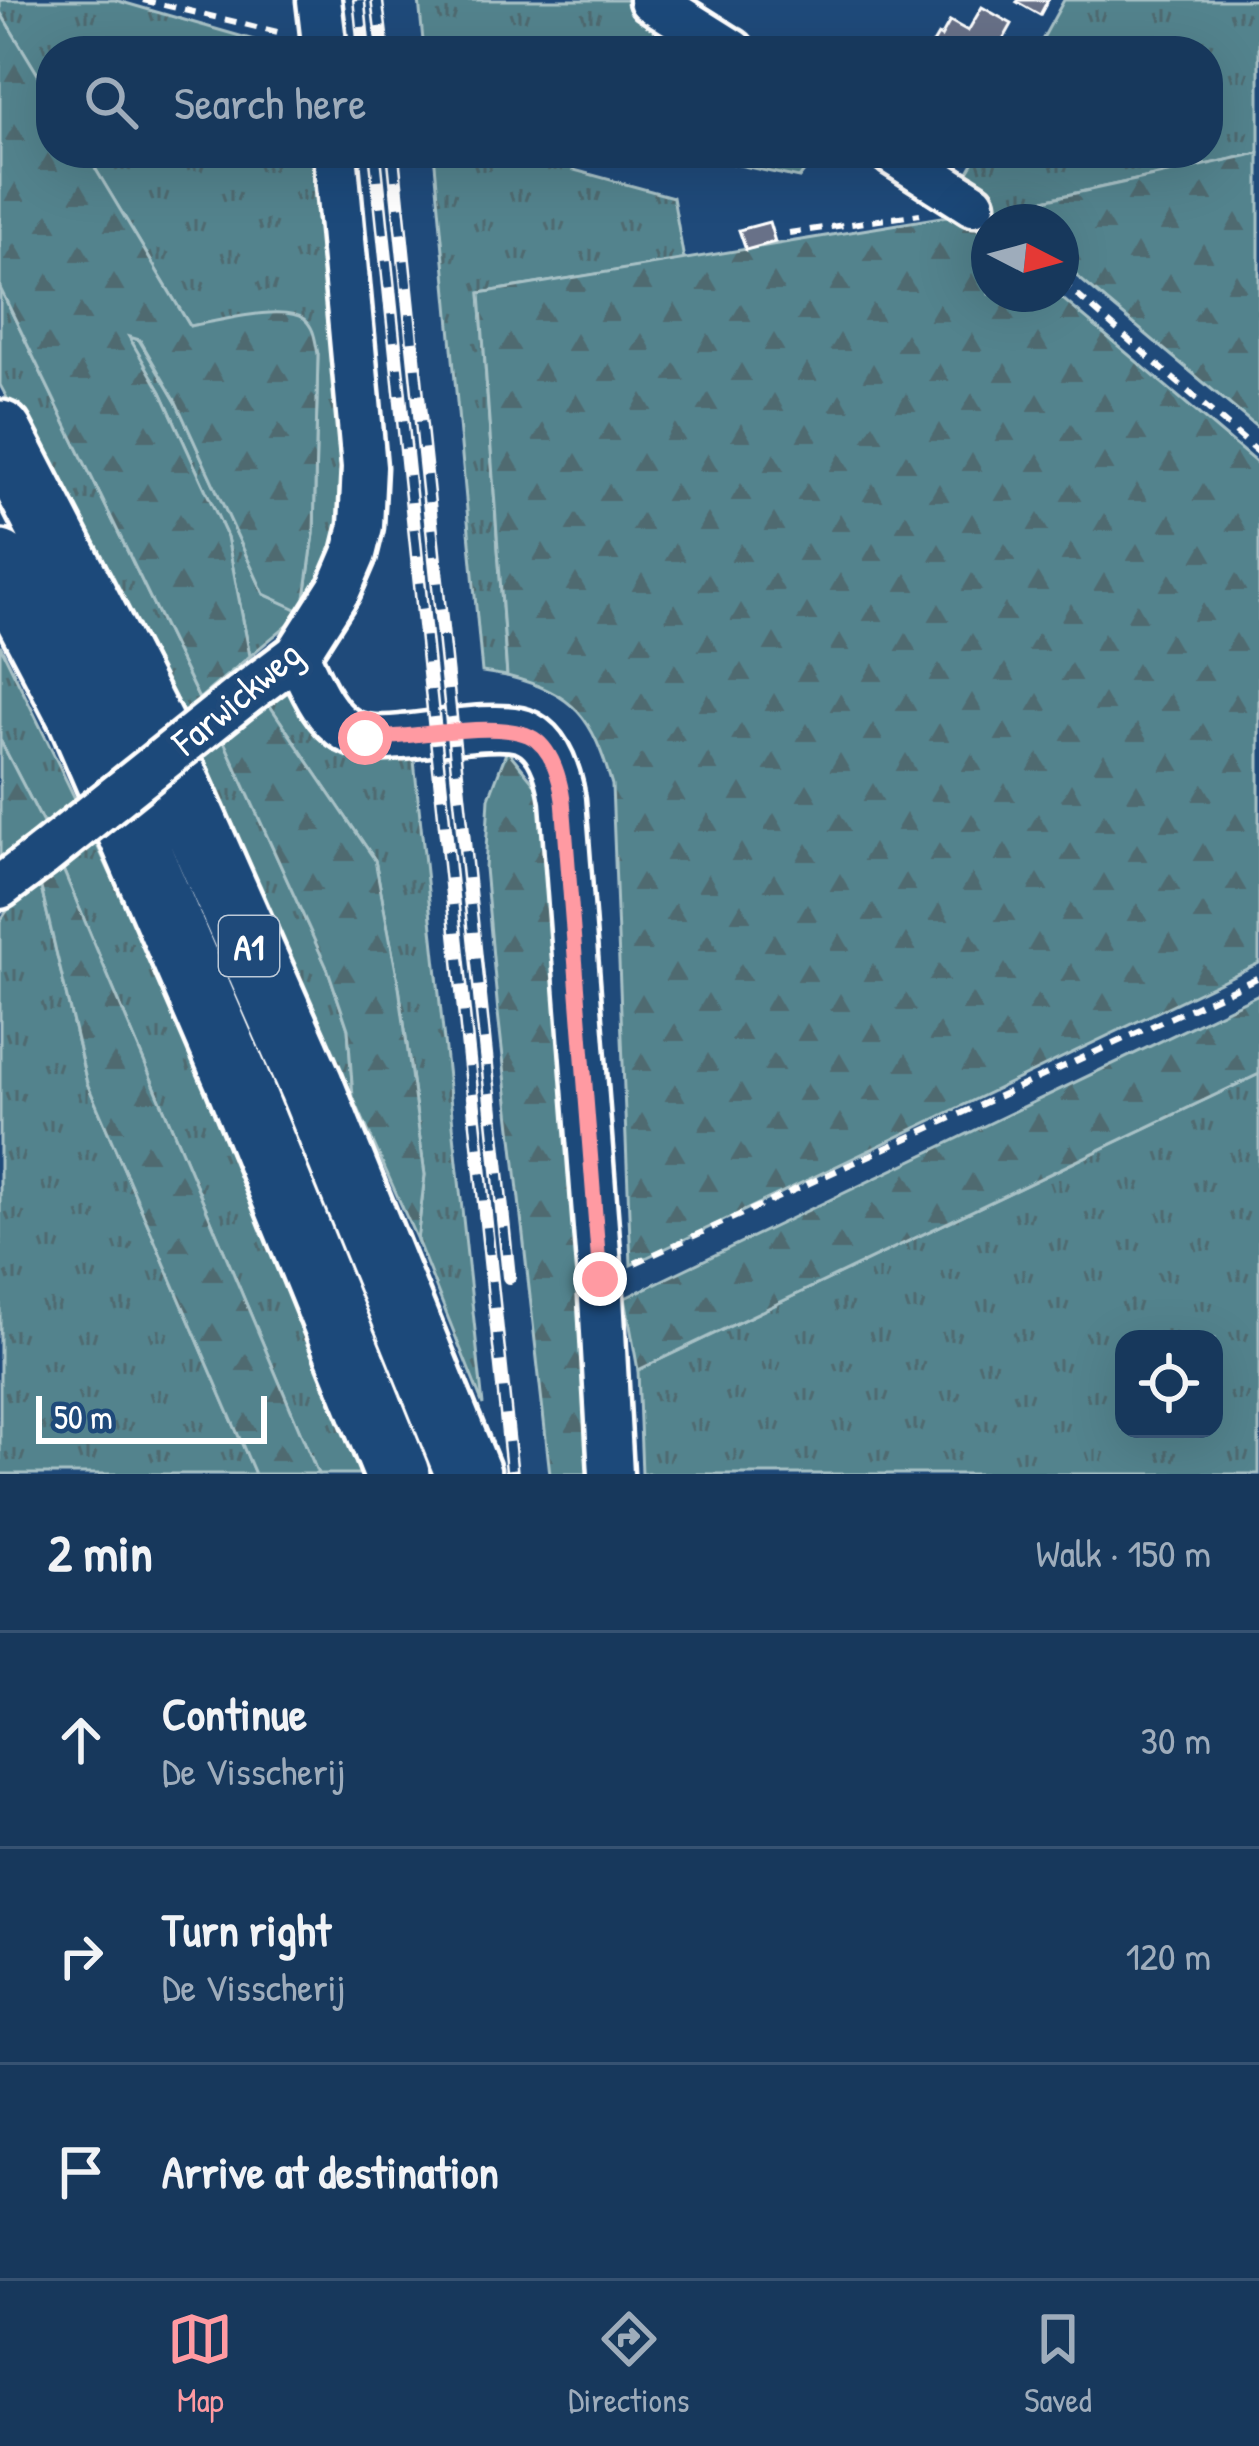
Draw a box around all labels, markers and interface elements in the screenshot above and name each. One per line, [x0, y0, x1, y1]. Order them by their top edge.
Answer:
search box [36, 36, 1223, 168]
icon: search [78, 69, 144, 135]
text: Search here [174, 72, 366, 133]
north arrow [971, 204, 1079, 312]
street label: Farwickweg [159, 627, 312, 767]
route start [338, 711, 392, 765]
road number: A1 [219, 916, 279, 976]
route end [573, 1252, 627, 1306]
map controls [1115, 1330, 1223, 1438]
button: locate [1115, 1330, 1223, 1438]
scale bar [36, 1390, 267, 1443]
text: 50 m [54, 1395, 113, 1439]
text: 2 min [48, 1518, 153, 1587]
text: Walk · 150 m [1036, 1526, 1211, 1579]
text: Continue [162, 1683, 307, 1744]
icon: ahead [48, 1707, 114, 1773]
text: 30 m [1141, 1713, 1211, 1766]
text: De Visscherij [162, 1744, 346, 1797]
text: Turn right [162, 1899, 331, 1960]
icon: right [48, 1923, 114, 1989]
text: 120 m [1126, 1929, 1211, 1982]
text: De Visscherij [162, 1960, 346, 2013]
icon: arrive [48, 2139, 114, 2205]
text: Arrive at destination [162, 2141, 499, 2202]
tab: Map [167, 2306, 233, 2422]
tab: Directions [568, 2306, 690, 2422]
tab: Saved [1024, 2306, 1092, 2422]

